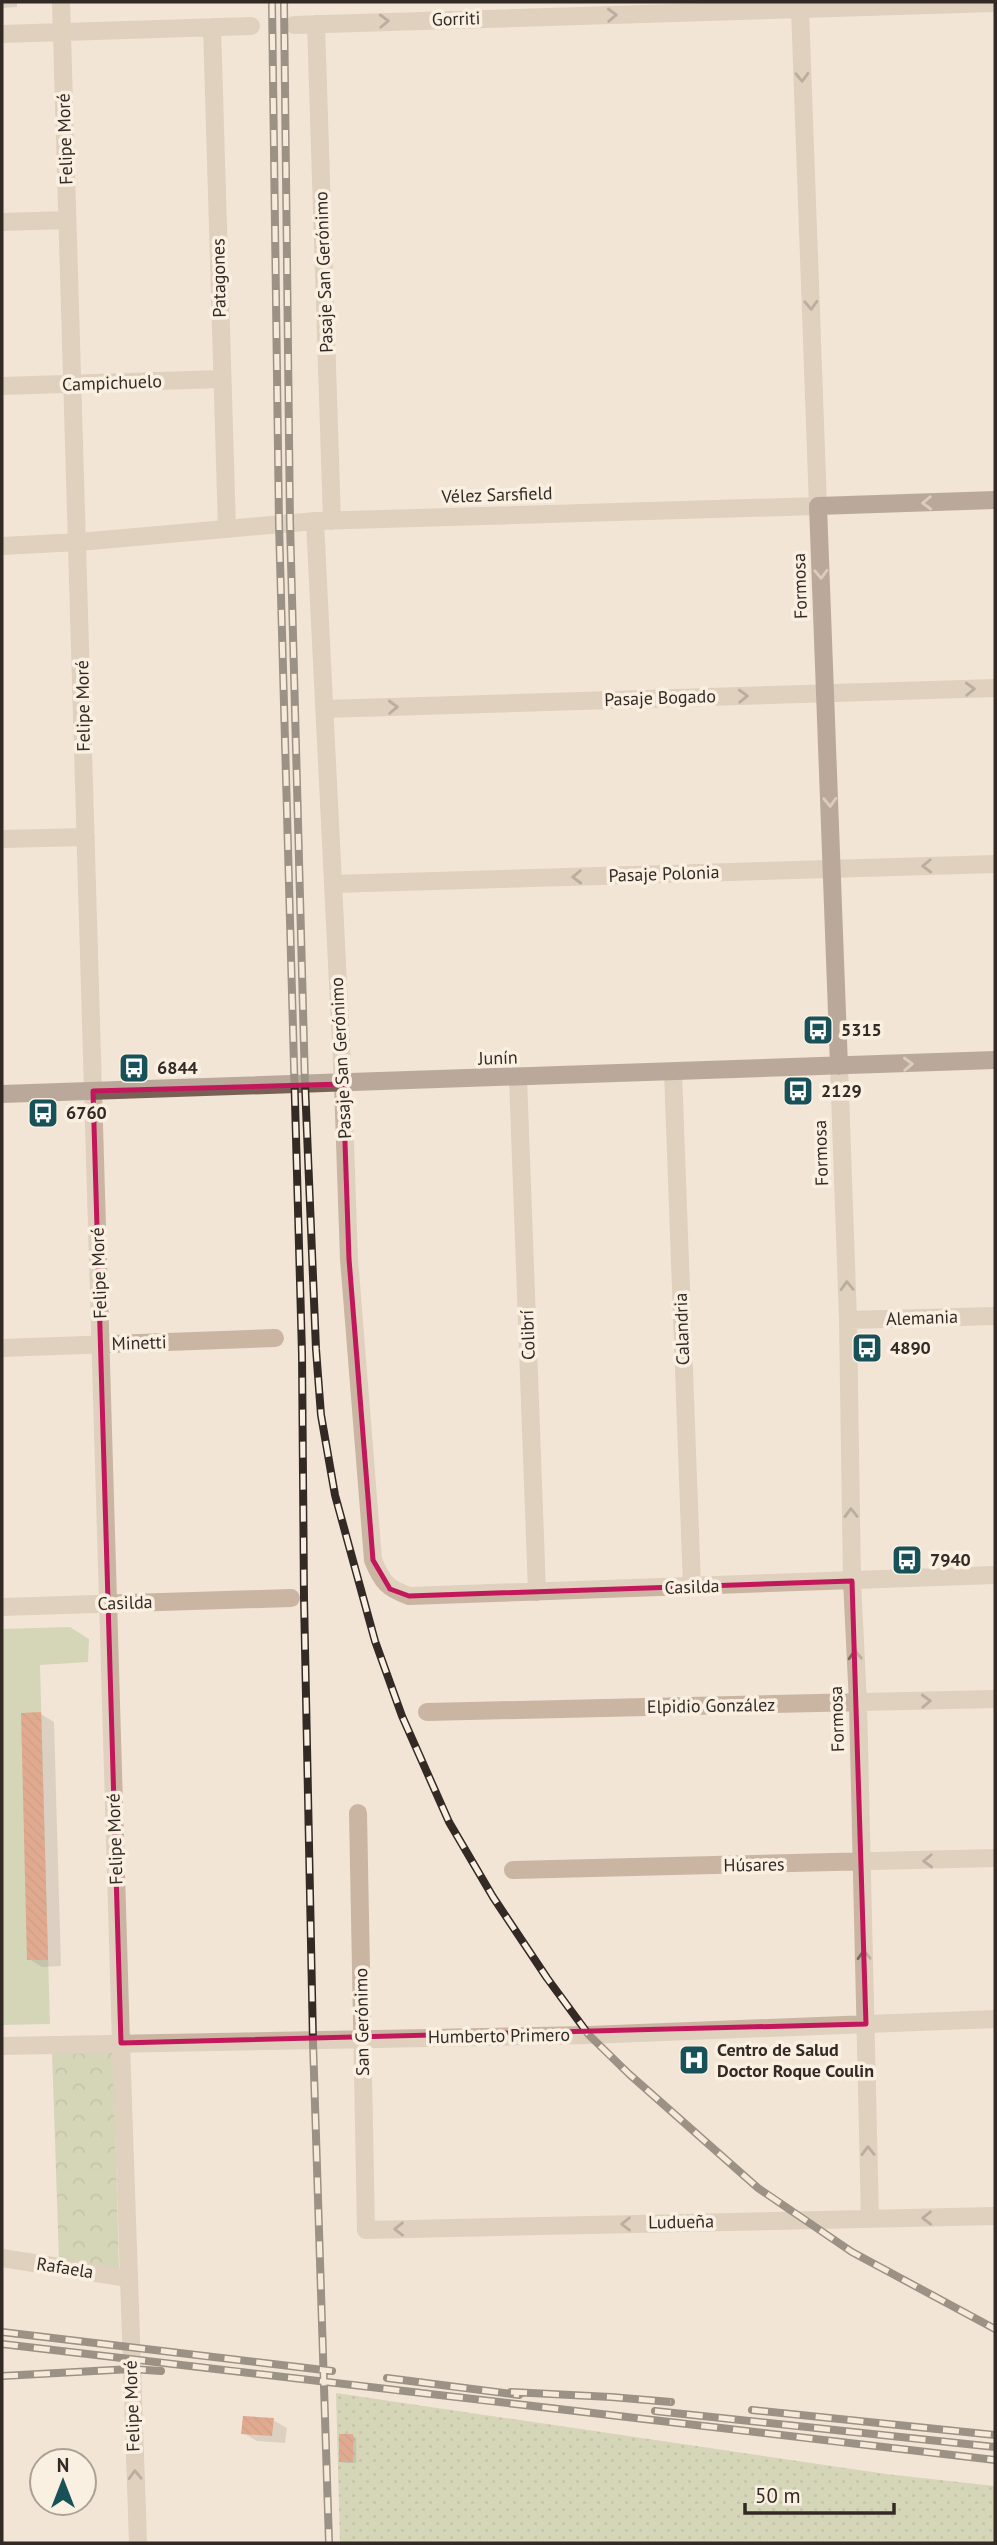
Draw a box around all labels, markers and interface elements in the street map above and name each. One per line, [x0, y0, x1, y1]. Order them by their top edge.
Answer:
street label: Gorriti [431, 6, 481, 31]
one-way arrow [606, 7, 617, 22]
one-way arrow [379, 14, 390, 29]
one-way arrow [795, 72, 810, 83]
street label: Felipe Moré [51, 93, 78, 185]
street label: Pasaje San Gerónimo [309, 191, 338, 353]
street label: Patagones [206, 238, 231, 318]
one-way arrow [803, 299, 818, 310]
street label: Campichuelo [62, 369, 162, 396]
street label: Vélez Sarsfield [440, 481, 553, 508]
one-way arrow [921, 495, 932, 510]
street label: Formosa [787, 553, 812, 619]
one-way arrow [813, 570, 829, 580]
street label: Felipe Moré [70, 660, 95, 752]
one-way arrow [965, 681, 976, 697]
street label: Pasaje Bogado [604, 684, 716, 711]
one-way arrow [737, 688, 748, 703]
one-way arrow [387, 699, 398, 714]
one-way arrow [822, 797, 837, 808]
one-way arrow [921, 859, 932, 874]
street label: Pasaje Polonia [608, 860, 720, 887]
one-way arrow [571, 869, 582, 884]
street label: Pasaje San Gerónimo [325, 977, 356, 1139]
bus stop icon: 5315 [801, 1013, 835, 1047]
place label: 5315 [841, 1018, 882, 1041]
street label: Junín [477, 1045, 518, 1070]
bus stop icon: 6844 [117, 1051, 151, 1085]
place label: 6844 [157, 1056, 198, 1079]
one-way arrow [902, 1056, 913, 1071]
bus stop icon: 2129 [781, 1074, 815, 1108]
place label: 2129 [821, 1079, 862, 1102]
bus stop icon: 6760 [26, 1096, 60, 1130]
place label: 6760 [66, 1101, 107, 1124]
street label: Formosa [808, 1120, 833, 1186]
street label: Felipe Moré [85, 1227, 112, 1319]
one-way arrow [840, 1280, 855, 1291]
street label: Calandria [669, 1292, 694, 1366]
street label: Alemania [886, 1305, 958, 1330]
street label: Colibrí [515, 1309, 540, 1360]
street label: Minetti [111, 1330, 167, 1355]
bus stop icon: 4890 [850, 1331, 884, 1365]
place label: 4890 [890, 1336, 931, 1359]
one-way arrow [843, 1507, 859, 1518]
bus stop icon: 7940 [890, 1543, 924, 1577]
place label: 7940 [930, 1548, 971, 1571]
street label: Casilda [664, 1574, 720, 1599]
street label: Casilda [97, 1590, 153, 1615]
one-way arrow [848, 1649, 863, 1660]
street label: Formosa [824, 1686, 849, 1752]
street label: Elpidio González [647, 1693, 775, 1718]
one-way arrow [921, 1693, 932, 1708]
street label: Felipe Moré [101, 1793, 128, 1885]
street label: Húsares [723, 1852, 785, 1877]
one-way arrow [922, 1853, 933, 1868]
one-way arrow [856, 1950, 871, 1961]
street label: San Gerónimo [349, 1968, 374, 2076]
street label: Humberto Primero [428, 2023, 570, 2048]
place label: Centro de Salud Doctor Roque Coulin [717, 2038, 874, 2082]
hospital icon: Centro de Salud Doctor Roque Coulin [677, 2043, 711, 2077]
one-way arrow [861, 2145, 876, 2156]
street label: Ludueña [648, 2209, 714, 2234]
one-way arrow [921, 2210, 932, 2225]
one-way arrow [620, 2216, 631, 2231]
one-way arrow [393, 2222, 404, 2237]
street label: Rafaela [35, 2252, 95, 2283]
street label: Felipe Moré [118, 2360, 145, 2452]
north arrow [28, 2447, 98, 2517]
text: N [57, 2453, 69, 2477]
one-way arrow [127, 2469, 142, 2480]
scale bar [745, 2472, 894, 2516]
text: 50 m [755, 2482, 801, 2509]

